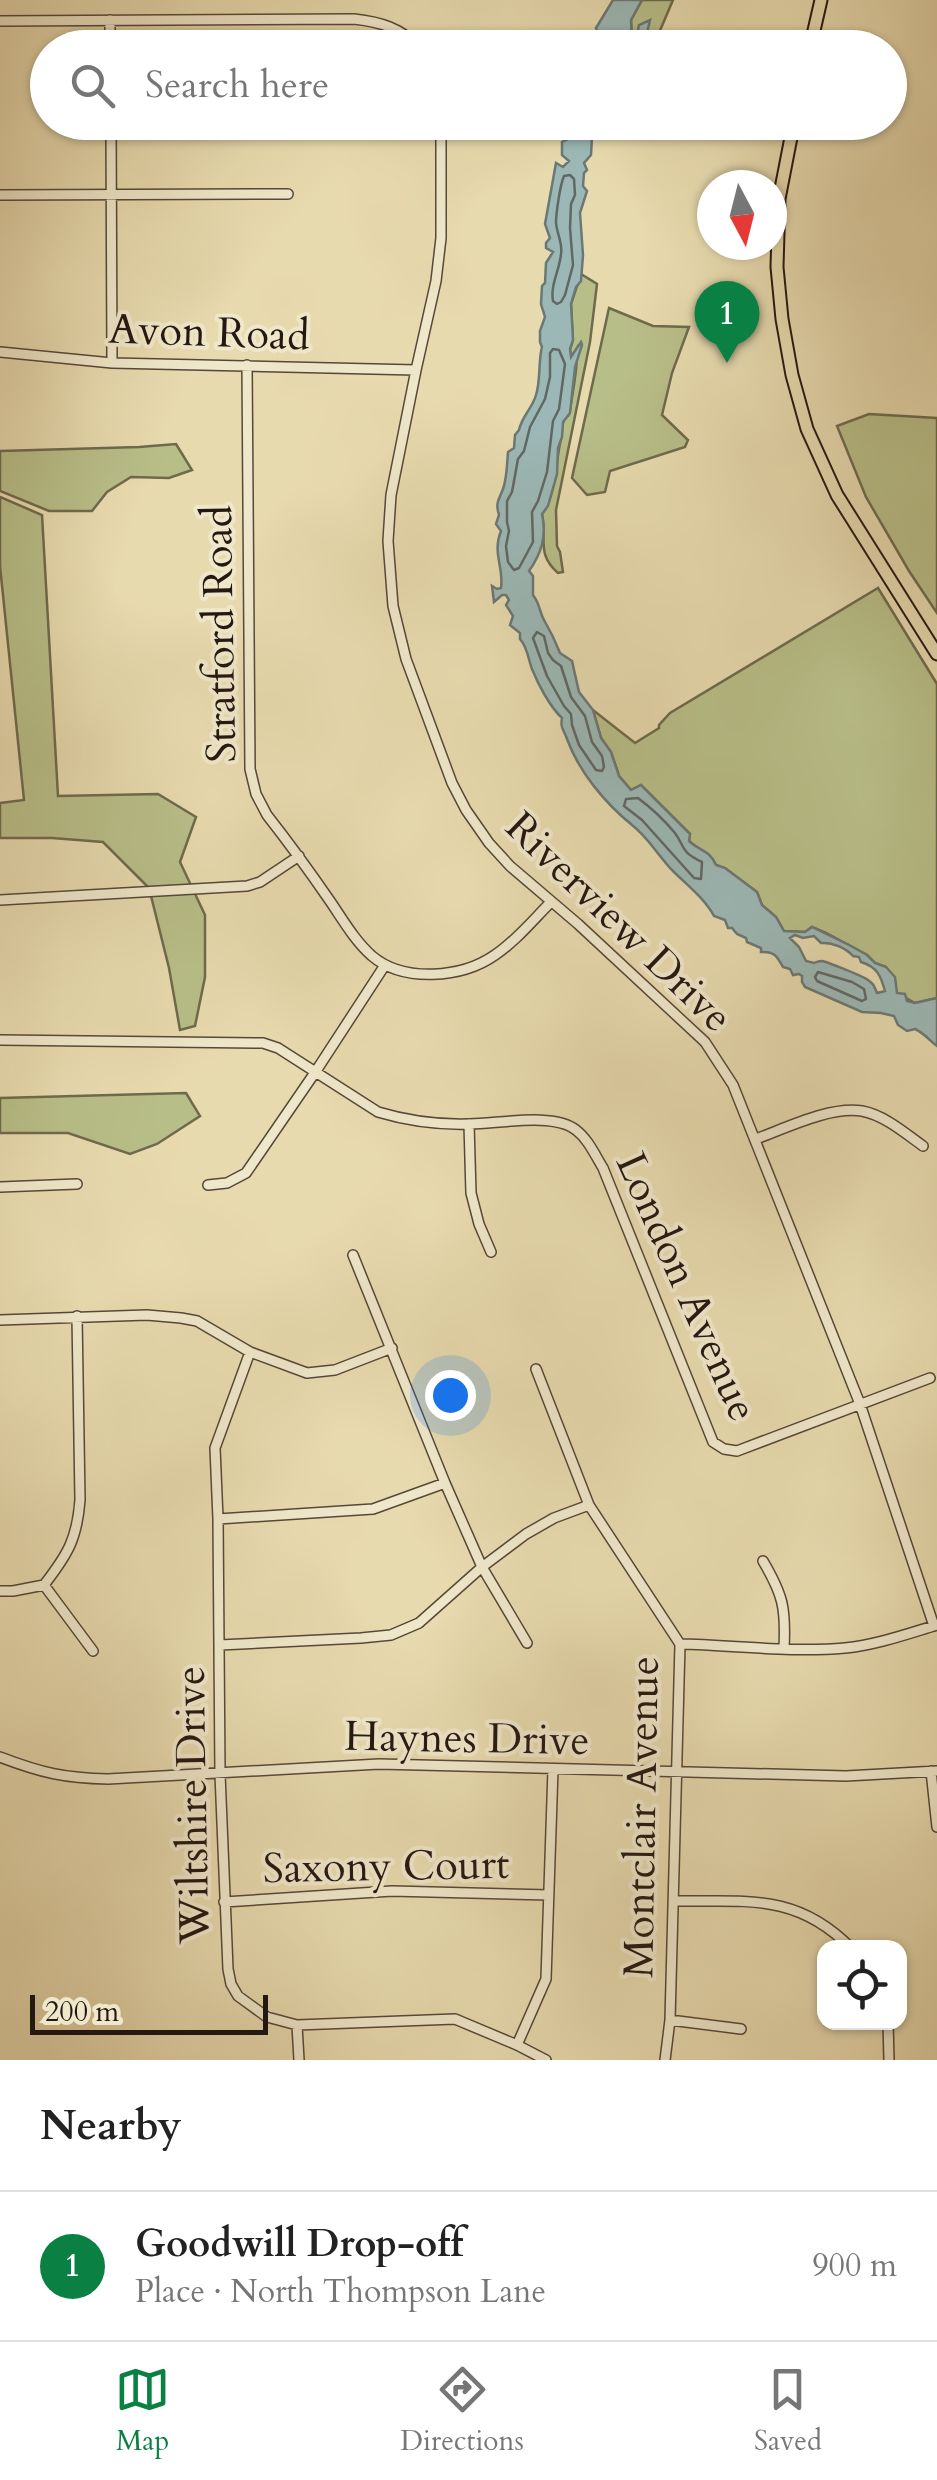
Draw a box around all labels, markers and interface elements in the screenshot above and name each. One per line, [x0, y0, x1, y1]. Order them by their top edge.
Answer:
search box [30, 30, 907, 140]
icon: search [65, 58, 120, 113]
text: Search here [145, 59, 329, 111]
north arrow [697, 170, 787, 260]
pin: 1 [694, 280, 760, 363]
street label: Avon Road [107, 301, 311, 364]
street label: Stratford Road [189, 505, 250, 763]
street label: Riverview Drive [493, 799, 745, 1045]
street label: London Avenue [602, 1143, 771, 1430]
your location [425, 1370, 476, 1421]
street label: Montclair Avenue [610, 1656, 673, 1978]
street label: Wiltshire Drive [162, 1665, 223, 1946]
street label: Haynes Drive [344, 1708, 590, 1769]
street label: Saxony Court [262, 1836, 510, 1897]
map controls [817, 1940, 907, 2030]
button: locate [817, 1940, 907, 2030]
scale bar [30, 1990, 268, 2034]
text: 200 m [45, 1993, 119, 2031]
text: Nearby [40, 2097, 182, 2154]
text: Goodwill Drop-off [135, 2218, 463, 2270]
text: 1 [64, 2244, 81, 2288]
text: 900 m [812, 2244, 897, 2288]
text: Place · North Thompson Lane [135, 2270, 546, 2314]
tab: Map [115, 2362, 170, 2460]
tab: Directions [400, 2362, 524, 2460]
tab: Saved [754, 2362, 822, 2460]

